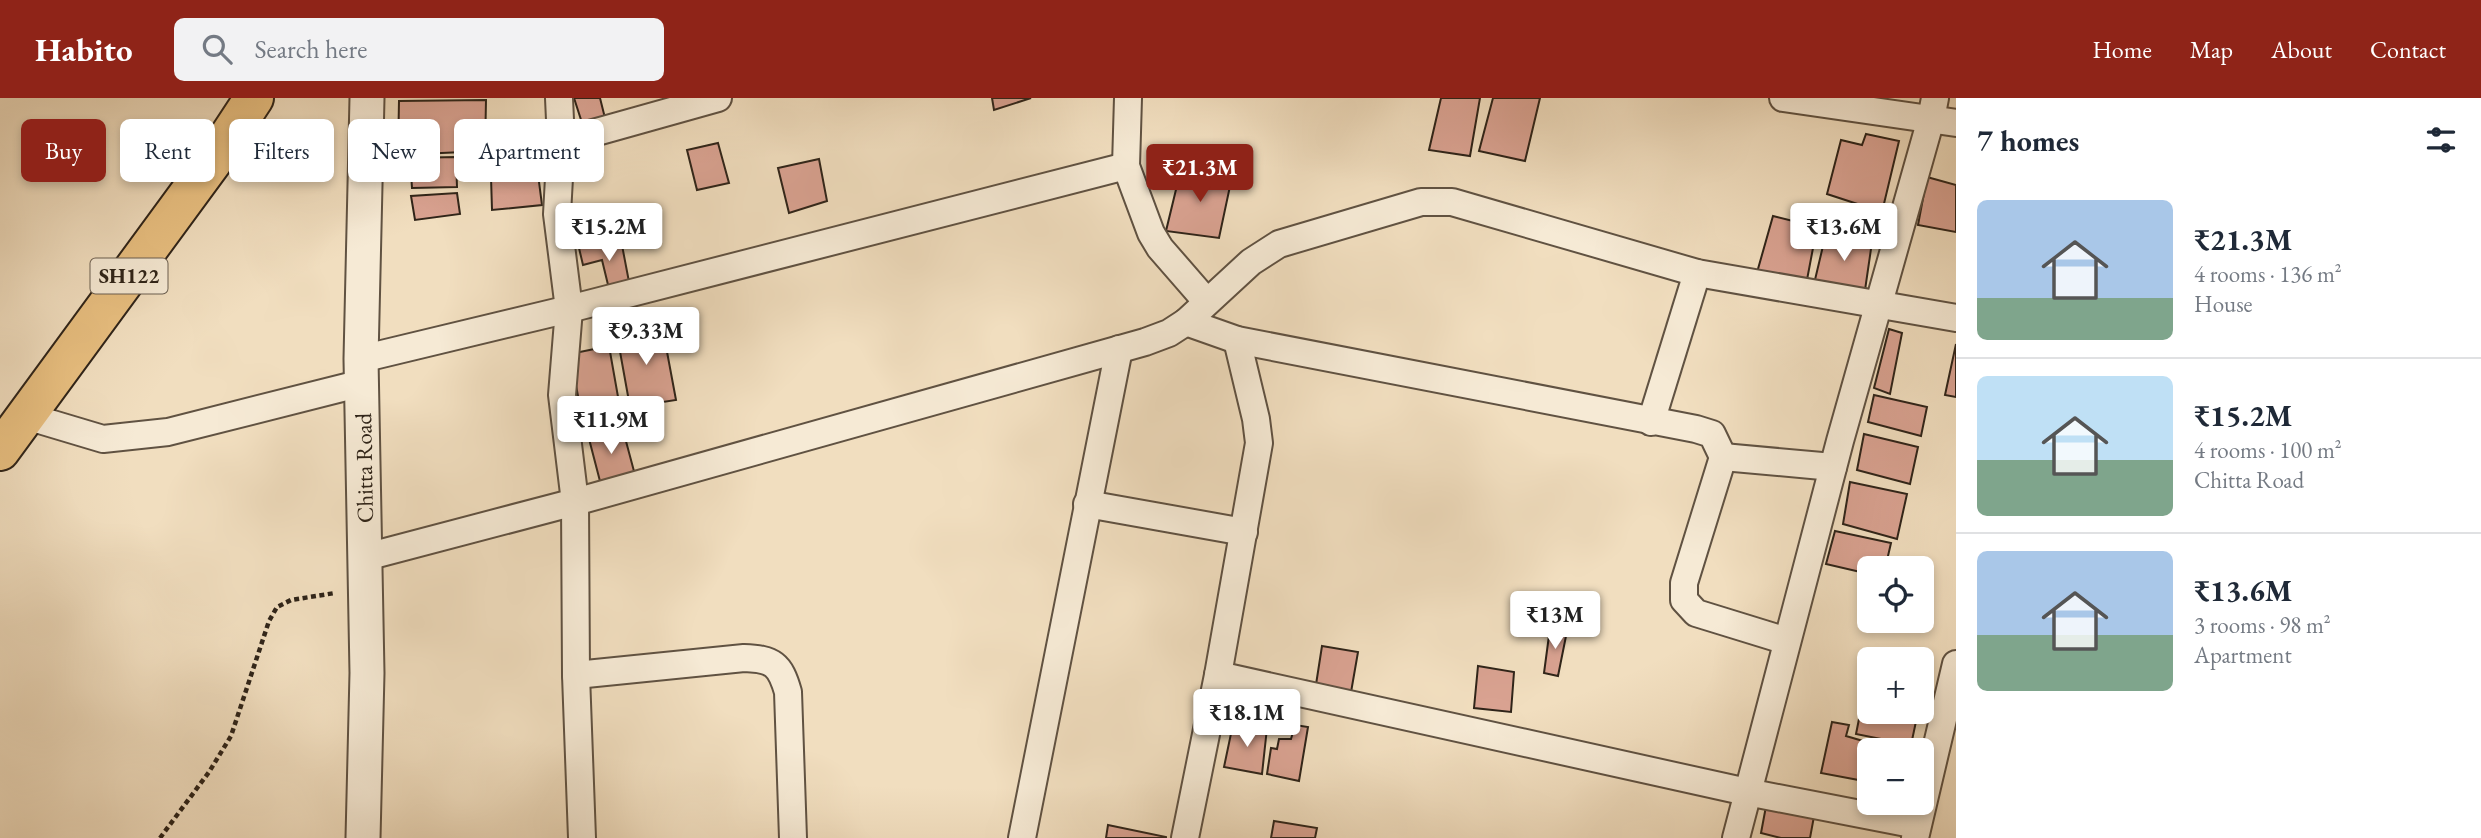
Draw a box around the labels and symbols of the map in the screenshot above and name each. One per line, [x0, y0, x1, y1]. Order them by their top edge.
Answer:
pin: ₹21.3M [1143, 144, 1257, 204]
pin: ₹15.2M [552, 204, 666, 263]
pin: ₹13.6M [1787, 204, 1901, 263]
road number: SH122 [90, 258, 168, 294]
pin: ₹9.33M [589, 308, 703, 367]
pin: ₹11.9M [554, 396, 668, 456]
street label: Chitta Road [348, 412, 380, 523]
pin: ₹13M [1514, 592, 1596, 651]
pin: ₹18.1M [1190, 690, 1304, 749]

